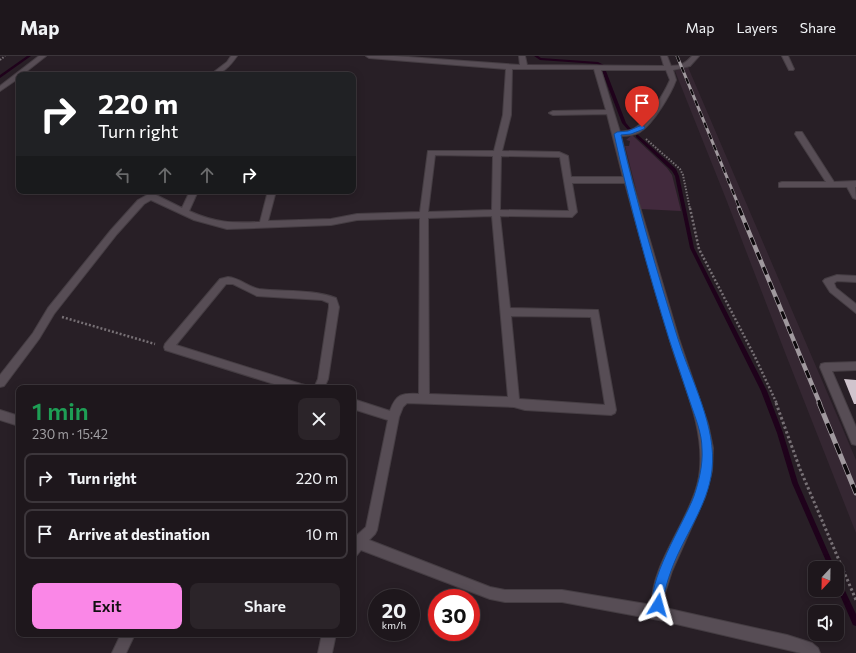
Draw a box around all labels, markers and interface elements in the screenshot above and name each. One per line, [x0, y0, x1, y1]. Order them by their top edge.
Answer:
text: Map [20, 16, 59, 39]
text: Map [686, 19, 714, 36]
text: Layers [736, 19, 778, 36]
text: Share [800, 19, 836, 36]
text: 220 m [98, 86, 178, 120]
pin [625, 86, 659, 127]
icon: right [32, 88, 84, 140]
icon: arrive [631, 92, 653, 114]
text: Turn right [98, 120, 178, 142]
icon: left [112, 164, 134, 186]
icon: ahead [154, 164, 176, 186]
icon: ahead [196, 164, 218, 186]
icon: right [238, 164, 260, 186]
text: 1 min [32, 396, 89, 425]
button: close [298, 398, 340, 440]
text: 230 m · 15:42 [32, 426, 108, 442]
icon: right [34, 467, 56, 489]
text: Turn right [68, 469, 137, 487]
text: 220 m [296, 469, 338, 487]
icon: arrive [34, 523, 56, 545]
text: Arrive at destination [68, 525, 210, 543]
text: 10 m [306, 525, 338, 543]
north arrow [808, 561, 844, 597]
map controls [808, 561, 844, 641]
button: Exit [32, 583, 182, 629]
button: Share [190, 583, 340, 629]
position arrow [637, 584, 679, 626]
speed limit sign: 30 [428, 589, 480, 641]
text: 20 [382, 598, 406, 622]
button: sound [808, 605, 844, 641]
text: km/h [382, 619, 406, 631]

